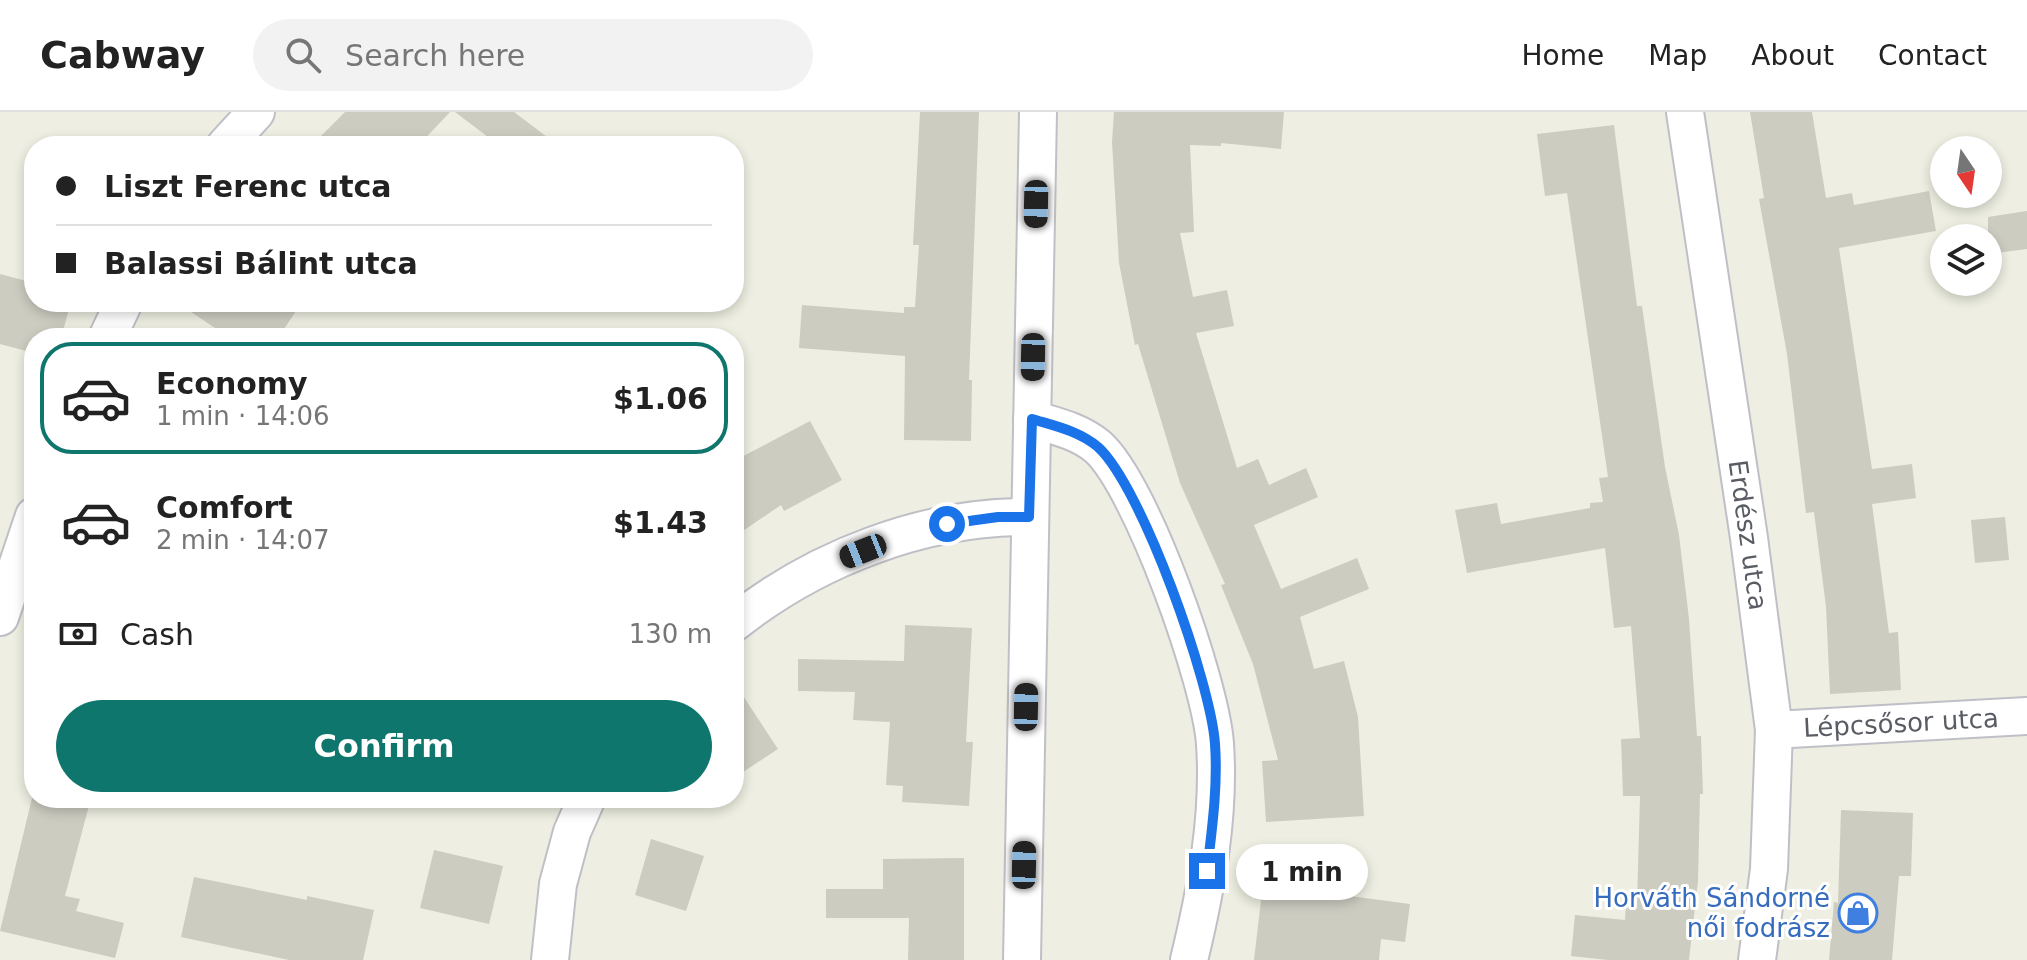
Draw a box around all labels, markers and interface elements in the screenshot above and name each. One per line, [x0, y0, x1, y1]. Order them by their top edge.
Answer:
search box [253, 19, 813, 91]
text: Cabway [40, 33, 205, 77]
icon: search [281, 33, 325, 77]
text: Search here [345, 38, 525, 73]
text: Home [1521, 39, 1604, 72]
text: Map [1648, 39, 1707, 72]
text: About [1751, 39, 1834, 72]
text: Contact [1878, 39, 1987, 72]
north arrow [1930, 136, 2002, 208]
map controls [1930, 136, 2002, 296]
text: Liszt Ferenc utca [104, 169, 392, 204]
car [1024, 180, 1048, 228]
button: layers [1930, 224, 2002, 296]
text: Balassi Bálint utca [104, 246, 418, 281]
car [1021, 333, 1045, 381]
icon: car [60, 362, 132, 434]
text: Economy [156, 366, 308, 401]
text: $1.06 [613, 381, 708, 416]
text: 1 min · 14:06 [156, 401, 330, 431]
street label: Erdész utca [1723, 458, 1773, 612]
icon: car [60, 486, 132, 558]
text: Comfort [156, 490, 293, 525]
text: $1.43 [613, 505, 708, 540]
route start [929, 506, 965, 542]
text: 2 min · 14:07 [156, 525, 330, 555]
car [836, 531, 890, 571]
icon: cash [56, 612, 100, 656]
text: Cash [120, 617, 194, 652]
text: 130 m [629, 619, 712, 649]
car [1014, 683, 1038, 731]
button: Confirm [56, 700, 712, 792]
street label: Lépcsősor utca [1803, 703, 1999, 743]
car [1012, 841, 1036, 889]
callout: 1 min [1235, 843, 1367, 899]
route end [1189, 853, 1225, 889]
text: 1 min [1261, 857, 1343, 887]
place label: Horváth Sándorné női fodrász [1594, 883, 1830, 943]
shop icon: Horváth Sándorné női fodrász [1837, 892, 1879, 934]

